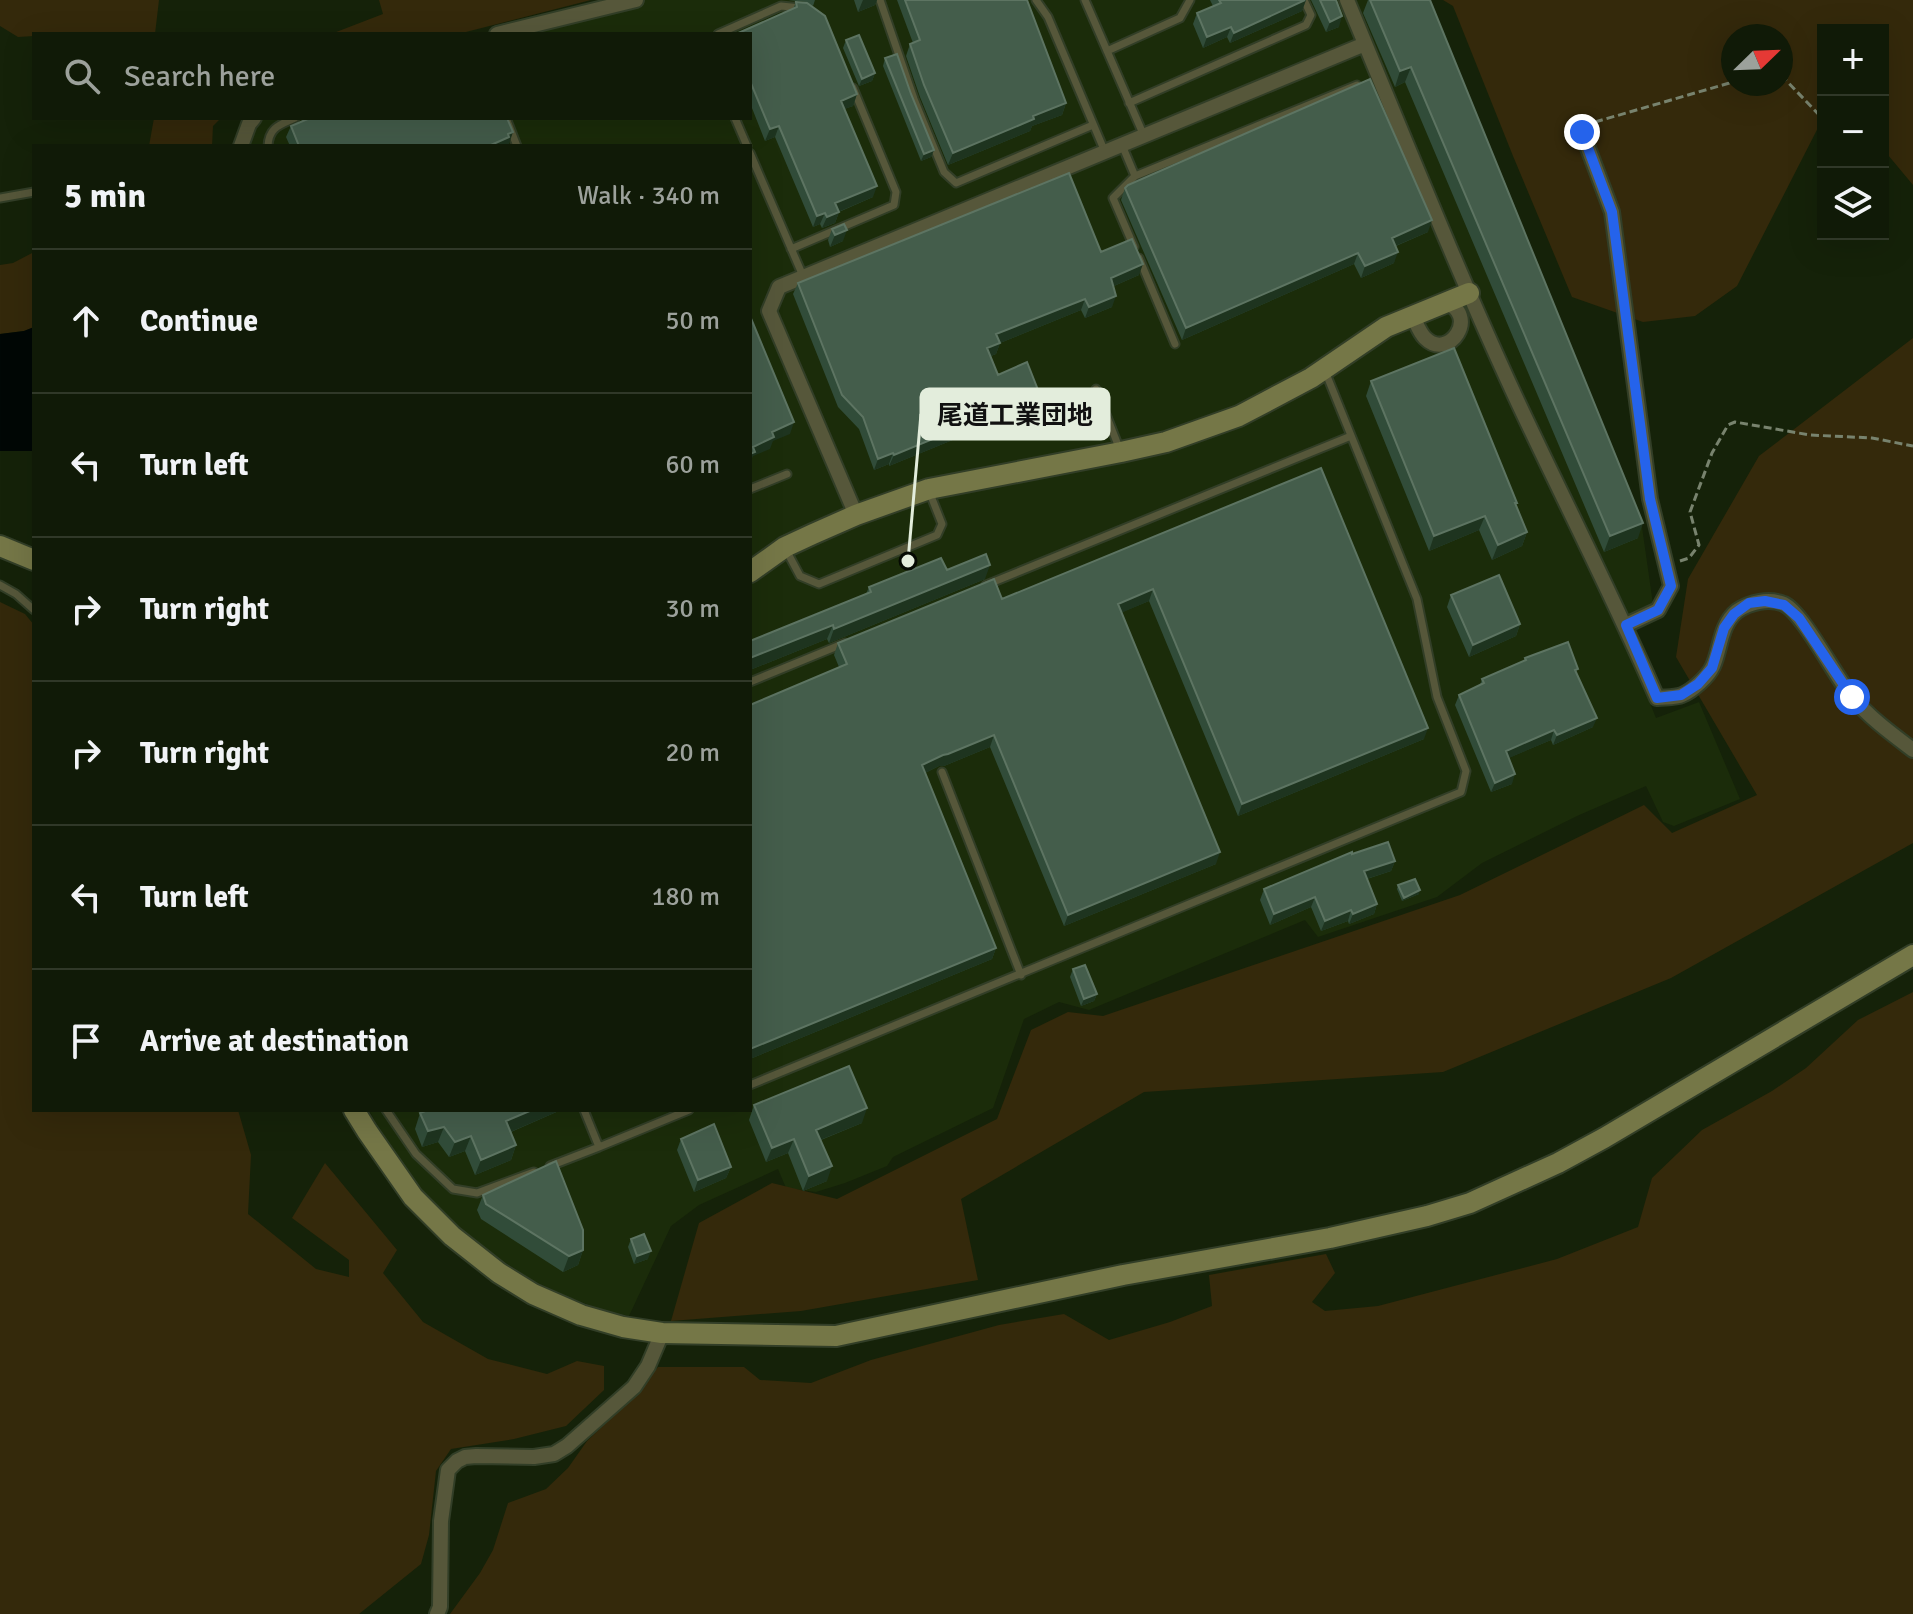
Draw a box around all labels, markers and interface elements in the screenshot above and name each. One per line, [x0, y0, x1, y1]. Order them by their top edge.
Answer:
north arrow [1721, 24, 1793, 96]
map controls [1817, 24, 1889, 240]
button: + [1817, 24, 1889, 96]
search box [32, 32, 752, 120]
icon: search [60, 54, 104, 98]
text: Search here [124, 58, 275, 95]
button: − [1817, 96, 1889, 168]
route end [1564, 114, 1600, 150]
button: layers [1817, 168, 1889, 240]
text: 5 min [64, 175, 146, 217]
text: Walk · 340 m [577, 180, 720, 212]
icon: ahead [64, 299, 108, 343]
text: Continue [140, 303, 258, 340]
text: 50 m [665, 305, 720, 337]
callout: 尾道工業団地 [921, 389, 1109, 439]
text: 尾道工業団地 [937, 400, 1093, 432]
icon: left [64, 443, 108, 487]
text: Turn left [140, 447, 249, 484]
text: 60 m [665, 449, 720, 481]
icon: right [64, 587, 108, 631]
text: Turn right [140, 591, 269, 628]
text: 30 m [665, 593, 720, 625]
route start [1834, 679, 1870, 715]
icon: right [64, 731, 108, 775]
text: Turn right [140, 735, 269, 772]
text: 20 m [665, 737, 720, 769]
icon: left [64, 875, 108, 919]
text: Turn left [140, 879, 249, 916]
text: 180 m [651, 881, 720, 913]
icon: arrive [64, 1019, 108, 1063]
text: Arrive at destination [140, 1023, 409, 1060]

